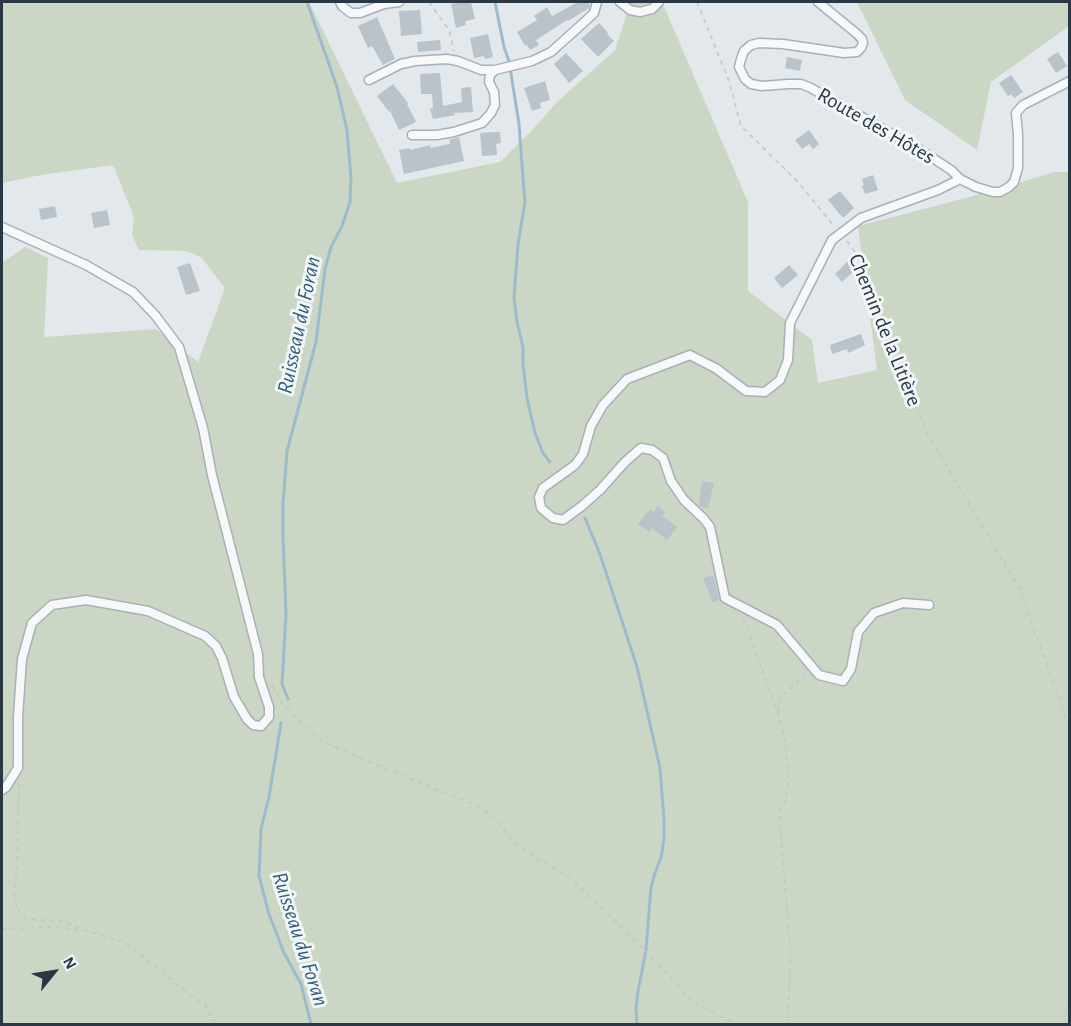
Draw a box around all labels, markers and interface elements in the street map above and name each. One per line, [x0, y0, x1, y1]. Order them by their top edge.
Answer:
street label: Route des Hôtes [813, 82, 939, 170]
street label: Chemin de la Litière [843, 250, 927, 410]
water label: Ruisseau du Foran [272, 254, 326, 396]
water label: Ruisseau du Foran [266, 869, 334, 1009]
north arrow [24, 942, 84, 1002]
text: N [60, 954, 79, 972]

